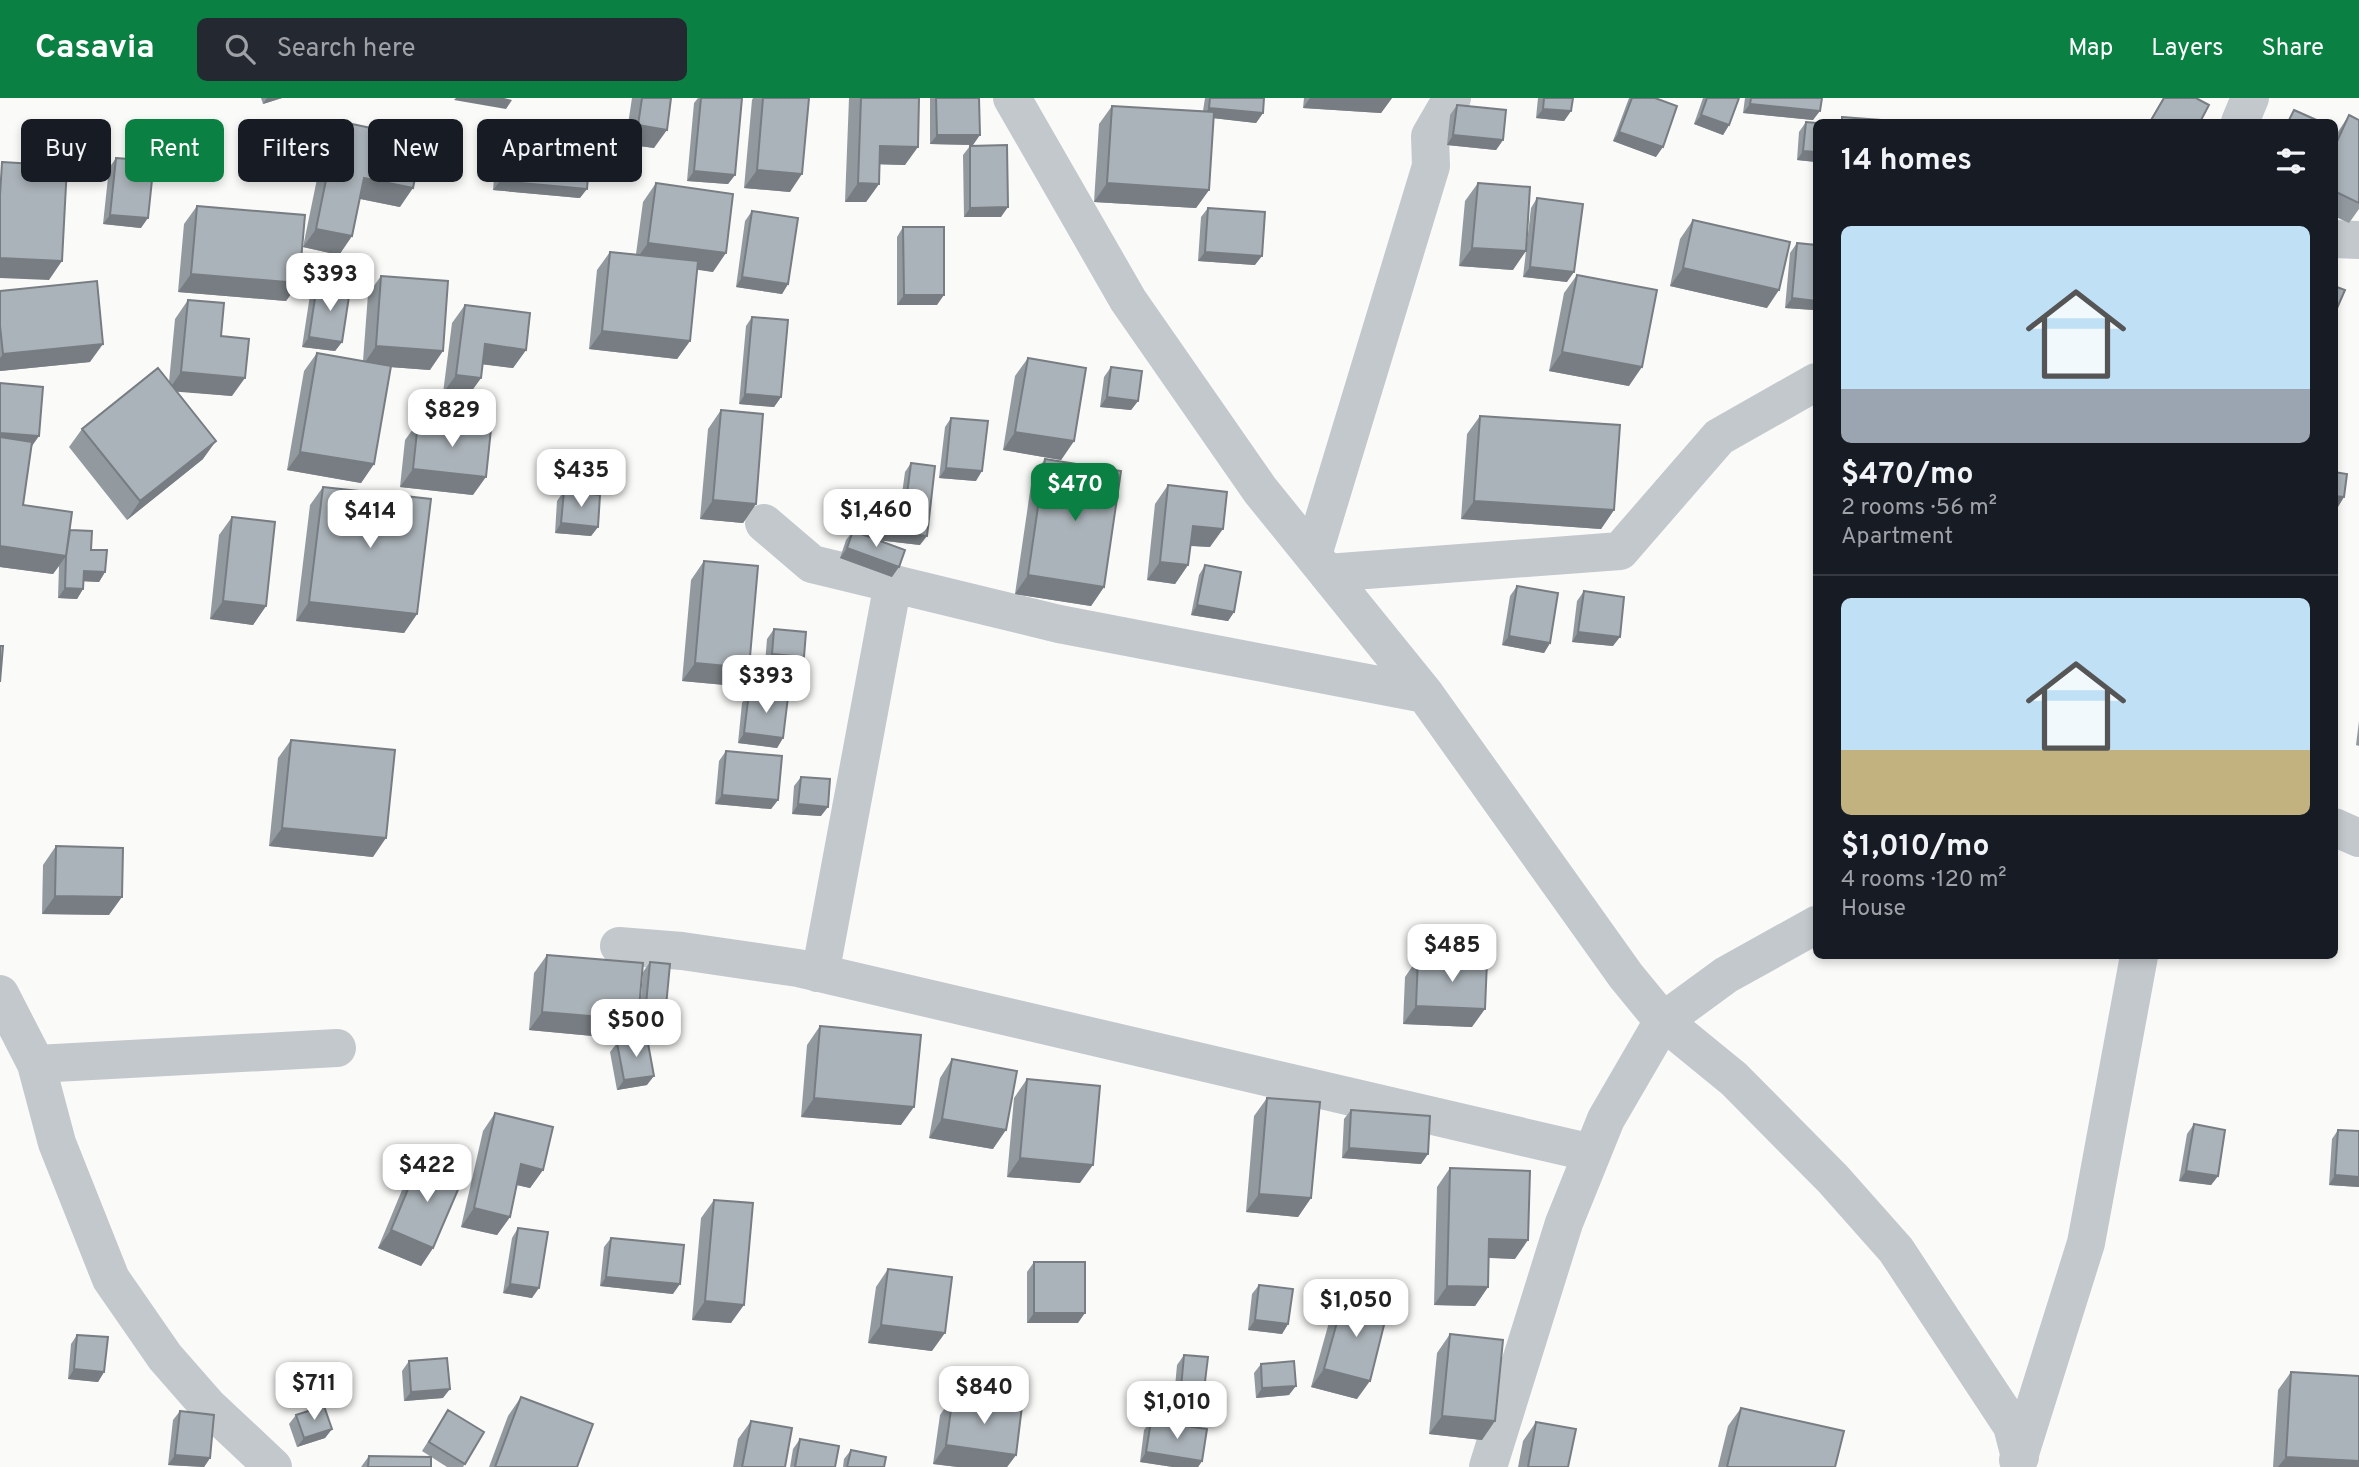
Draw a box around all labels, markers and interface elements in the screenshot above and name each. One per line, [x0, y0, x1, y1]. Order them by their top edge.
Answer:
search box [197, 18, 687, 81]
text: Casavia [35, 28, 155, 70]
icon: search [221, 30, 259, 68]
text: Search here [277, 33, 416, 66]
text: Map [2068, 34, 2113, 64]
text: Layers [2151, 34, 2223, 64]
text: Share [2261, 34, 2324, 64]
chip: Buy [21, 119, 111, 182]
chip: Rent [125, 119, 224, 182]
chip: Filters [238, 119, 354, 182]
chip: New [368, 119, 463, 182]
chip: Apartment [477, 119, 642, 182]
icon: filters [2272, 142, 2310, 180]
text: 14 homes [1841, 143, 1972, 180]
pin: $393 [289, 254, 371, 313]
text: $393 [302, 261, 358, 290]
icon: home [2013, 271, 2139, 397]
pin: $829 [411, 390, 493, 449]
text: $829 [424, 397, 480, 426]
pin: $435 [540, 450, 622, 509]
text: $435 [553, 457, 609, 486]
text: $470/mo [1841, 457, 1973, 494]
pin: $470 [1034, 464, 1116, 523]
text: $470 [1047, 471, 1103, 500]
pin: $414 [329, 490, 411, 550]
pin: $1,460 [819, 490, 933, 549]
text: 2 rooms · 56 m² [1841, 494, 1997, 523]
text: $1,460 [839, 497, 913, 526]
text: $414 [344, 498, 396, 527]
text: Apartment [1841, 523, 1953, 552]
icon: home [2013, 643, 2139, 769]
pin: $393 [725, 656, 807, 715]
text: $393 [738, 663, 794, 692]
text: $1,010/mo [1841, 829, 1989, 866]
text: 4 rooms · 120 m² [1841, 866, 2007, 895]
text: House [1841, 895, 1906, 924]
pin: $485 [1411, 924, 1493, 984]
text: $485 [1423, 932, 1481, 961]
pin: $500 [595, 1000, 677, 1059]
text: $500 [607, 1007, 665, 1036]
pin: $422 [386, 1144, 468, 1204]
text: $422 [399, 1152, 455, 1181]
pin: $1,050 [1299, 1280, 1413, 1339]
text: $1,050 [1319, 1287, 1393, 1316]
pin: $711 [273, 1362, 355, 1422]
pin: $840 [943, 1366, 1025, 1426]
text: $711 [291, 1370, 337, 1399]
text: $840 [955, 1374, 1013, 1403]
pin: $1,010 [1120, 1382, 1234, 1441]
text: $1,010 [1143, 1389, 1211, 1418]

